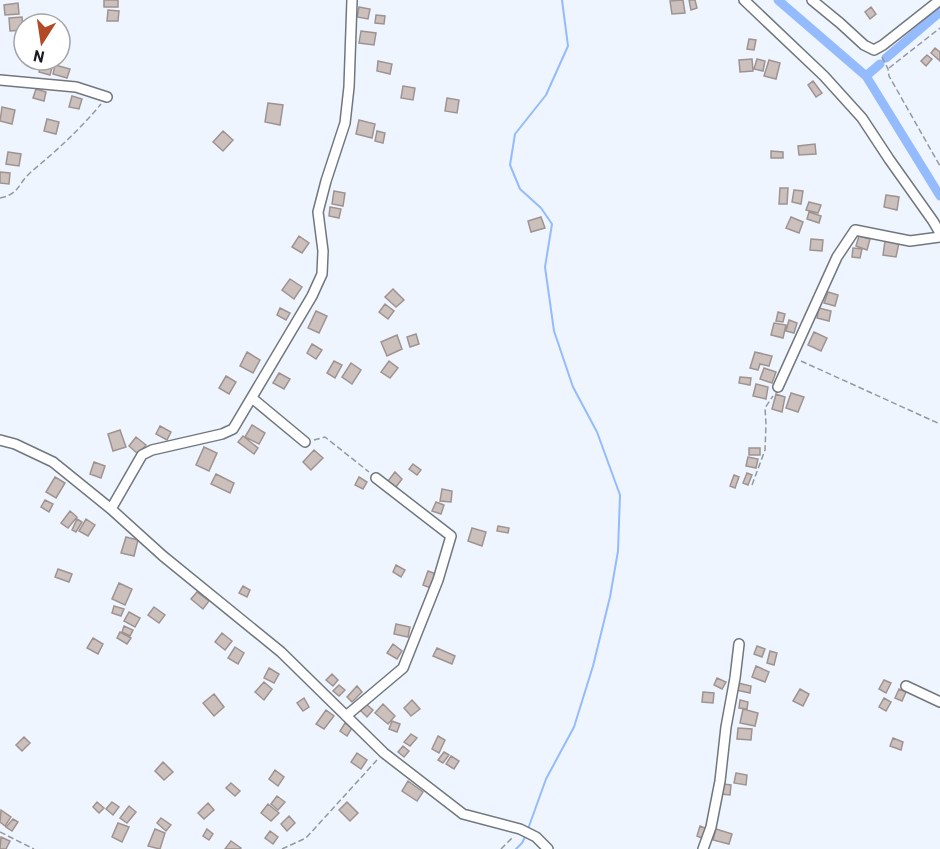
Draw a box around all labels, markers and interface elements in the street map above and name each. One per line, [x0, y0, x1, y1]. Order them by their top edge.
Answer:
north arrow [12, 12, 72, 72]
text: N [32, 47, 46, 68]

